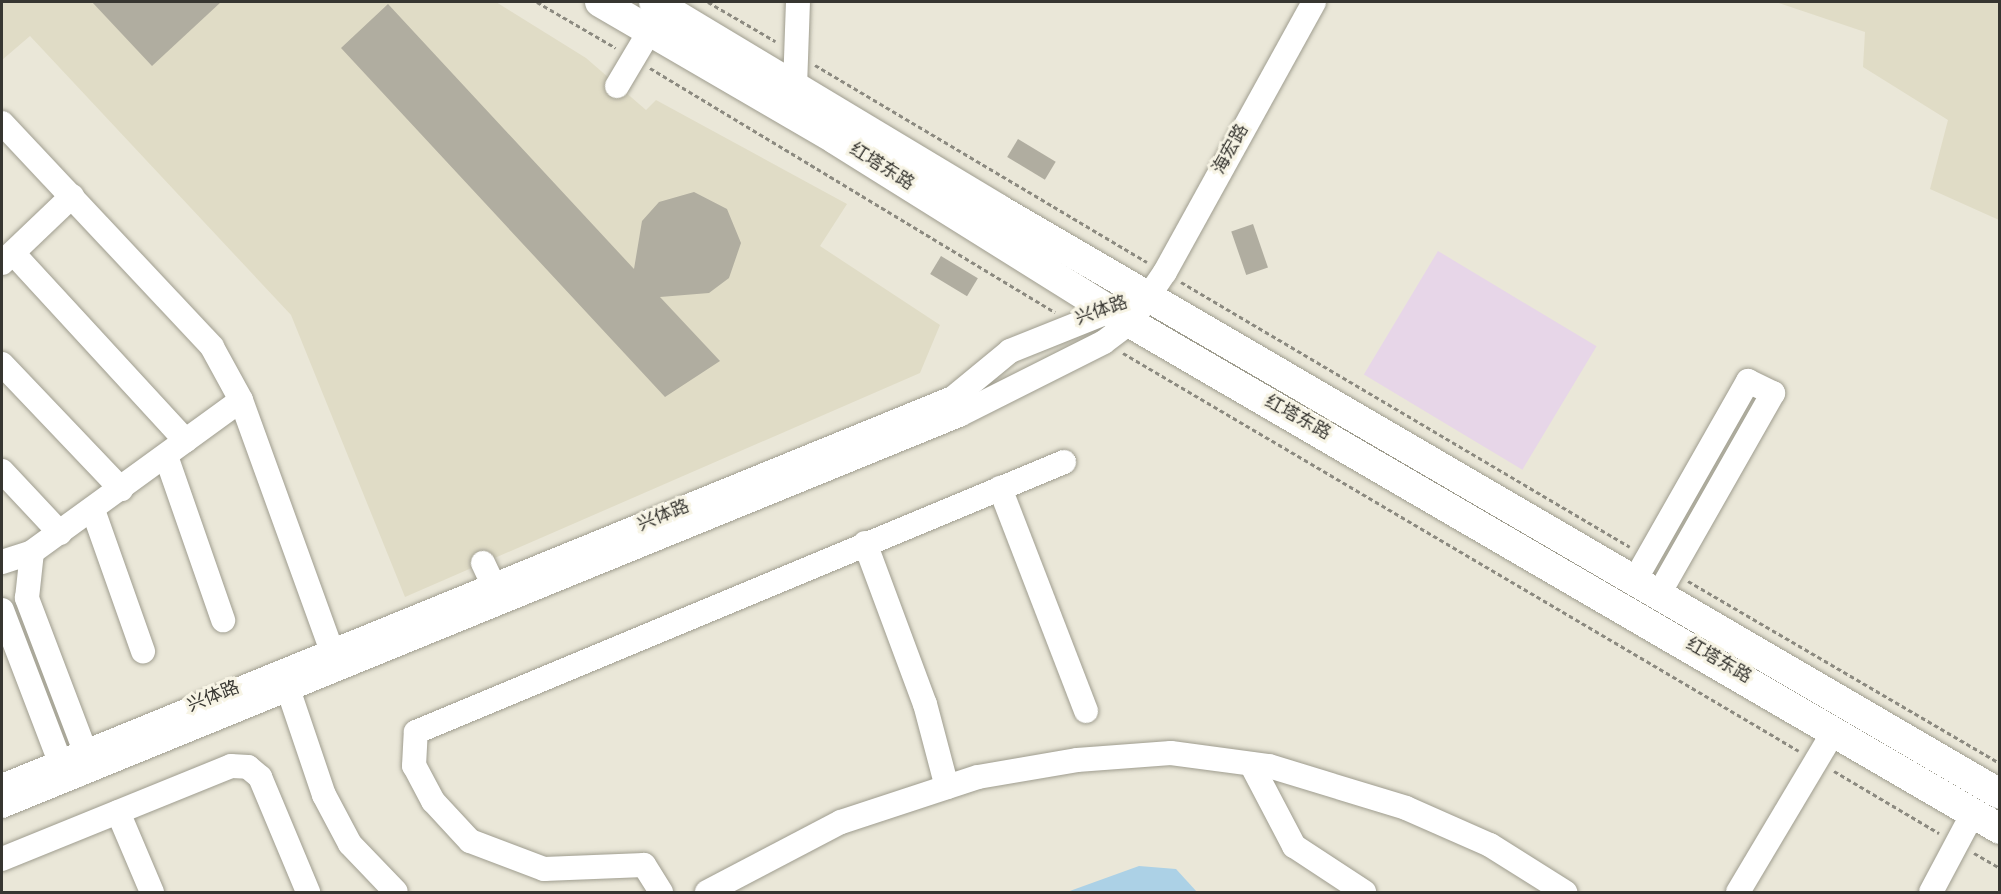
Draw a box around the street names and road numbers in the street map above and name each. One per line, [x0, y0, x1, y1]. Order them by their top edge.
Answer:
street label: 海宏路 [1209, 121, 1255, 179]
street label: 红塔东路 [845, 140, 917, 196]
street label: 兴体路 [1073, 293, 1131, 331]
street label: 红塔东路 [1260, 392, 1334, 446]
street label: 兴体路 [635, 497, 693, 537]
street label: 红塔东路 [1681, 635, 1755, 689]
street label: 兴体路 [185, 678, 243, 718]

